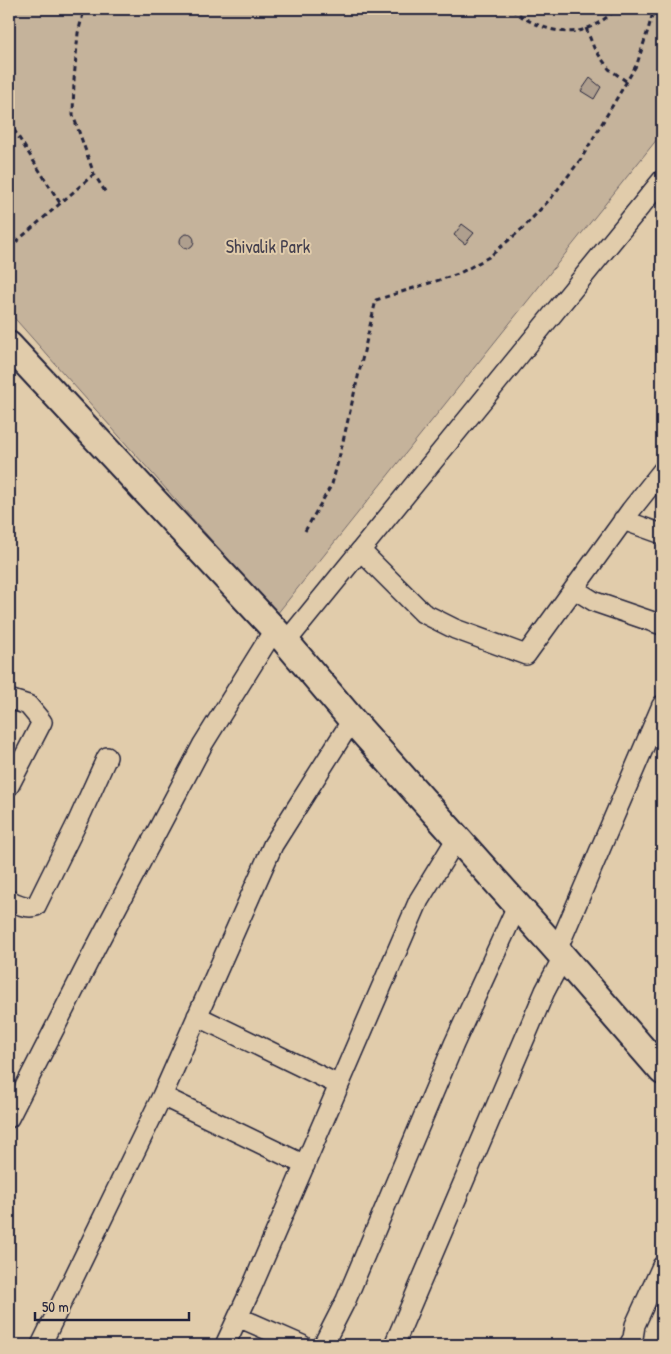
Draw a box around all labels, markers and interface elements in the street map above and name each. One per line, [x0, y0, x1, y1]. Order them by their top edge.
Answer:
park label: Shivalik Park [226, 234, 311, 259]
scale bar [35, 1289, 189, 1321]
text: 50 m [42, 1296, 69, 1317]

